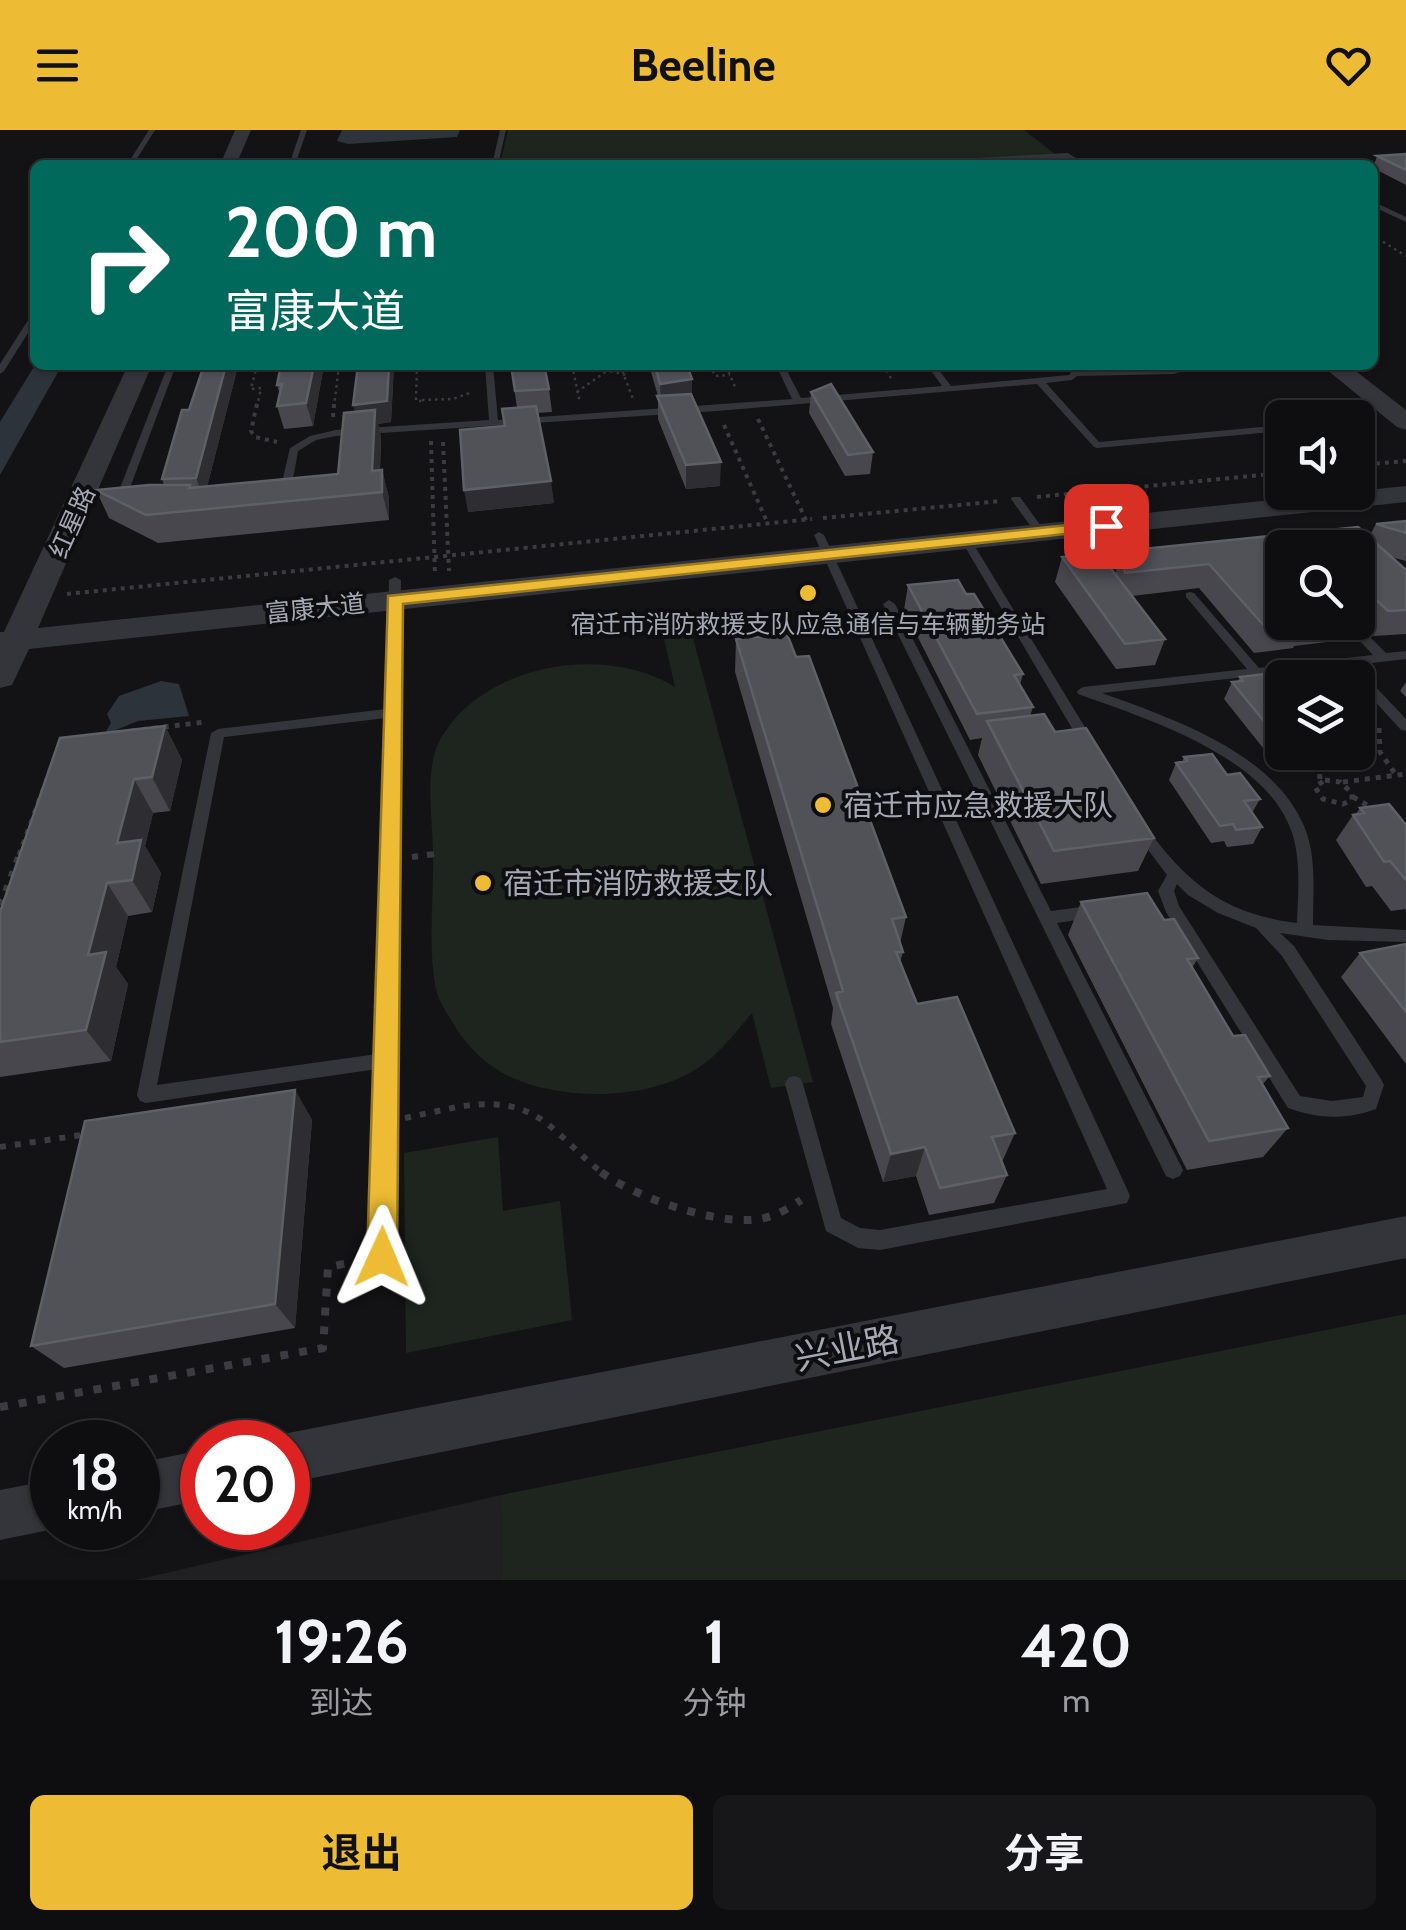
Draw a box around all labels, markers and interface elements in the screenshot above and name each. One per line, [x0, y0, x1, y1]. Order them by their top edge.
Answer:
icon: menu [30, 38, 85, 93]
text: Beeline [630, 38, 776, 92]
icon: heart [1321, 38, 1376, 93]
text: 200 m [225, 189, 437, 275]
icon: right [60, 200, 190, 330]
text: 富康大道 [225, 284, 405, 338]
map controls [1265, 400, 1375, 770]
button: sound [1265, 400, 1375, 510]
street label: 红星路 [43, 482, 101, 562]
pin [1064, 484, 1149, 569]
icon: arrive [1079, 499, 1134, 554]
button: search [1265, 530, 1375, 640]
marker: 宿迁市消防救援支队应急通信与车辆勤务站 [797, 582, 819, 604]
street label: 富康大道 [264, 588, 366, 628]
place label: 宿迁市消防救援支队应急通信与车辆勤务站 [570, 609, 1046, 639]
button: layers [1265, 660, 1375, 770]
place label: 宿迁市应急救援大队 [843, 787, 1113, 824]
marker: 宿迁市应急救援大队 [812, 794, 834, 816]
place label: 宿迁市消防救援支队 [503, 865, 773, 902]
marker: 宿迁市消防救援支队 [472, 872, 494, 894]
position arrow [330, 1205, 434, 1309]
street label: 兴业路 [791, 1317, 903, 1379]
speed limit sign: 20 [180, 1420, 310, 1550]
text: 18 [71, 1442, 119, 1503]
text: km/h [68, 1495, 122, 1525]
text: 19:26 [274, 1605, 409, 1678]
text: 1 [704, 1605, 726, 1678]
text: 420 [1021, 1609, 1132, 1682]
text: m [1062, 1681, 1090, 1720]
text: 到达 [309, 1683, 373, 1722]
text: 分钟 [683, 1683, 747, 1722]
button: 退出 [30, 1795, 693, 1910]
button: 分享 [713, 1795, 1376, 1910]

